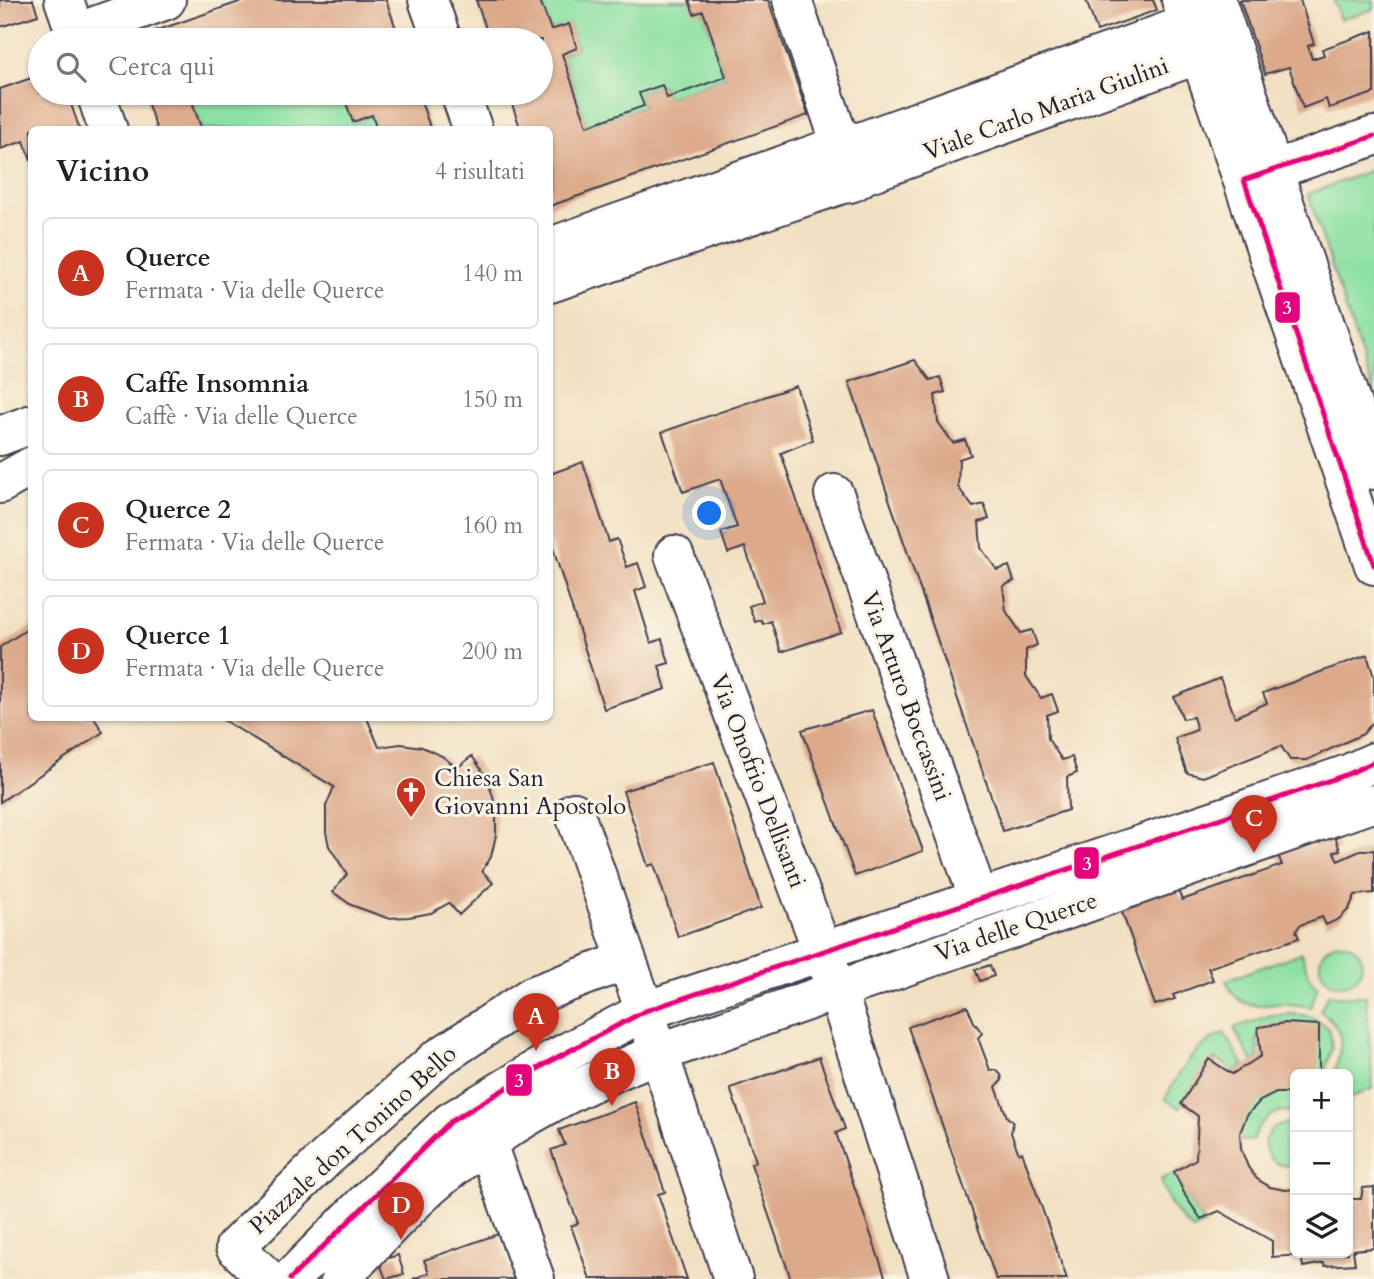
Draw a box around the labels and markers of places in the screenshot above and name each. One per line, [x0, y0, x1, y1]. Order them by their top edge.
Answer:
place label: Chiesa San Giovanni Apostolo [434, 762, 626, 823]
church icon: Chiesa San Giovanni Apostolo [394, 775, 428, 819]
pin: C [1231, 795, 1277, 853]
pin: A [513, 993, 559, 1051]
pin: B [589, 1048, 635, 1106]
pin: D [378, 1182, 424, 1240]

